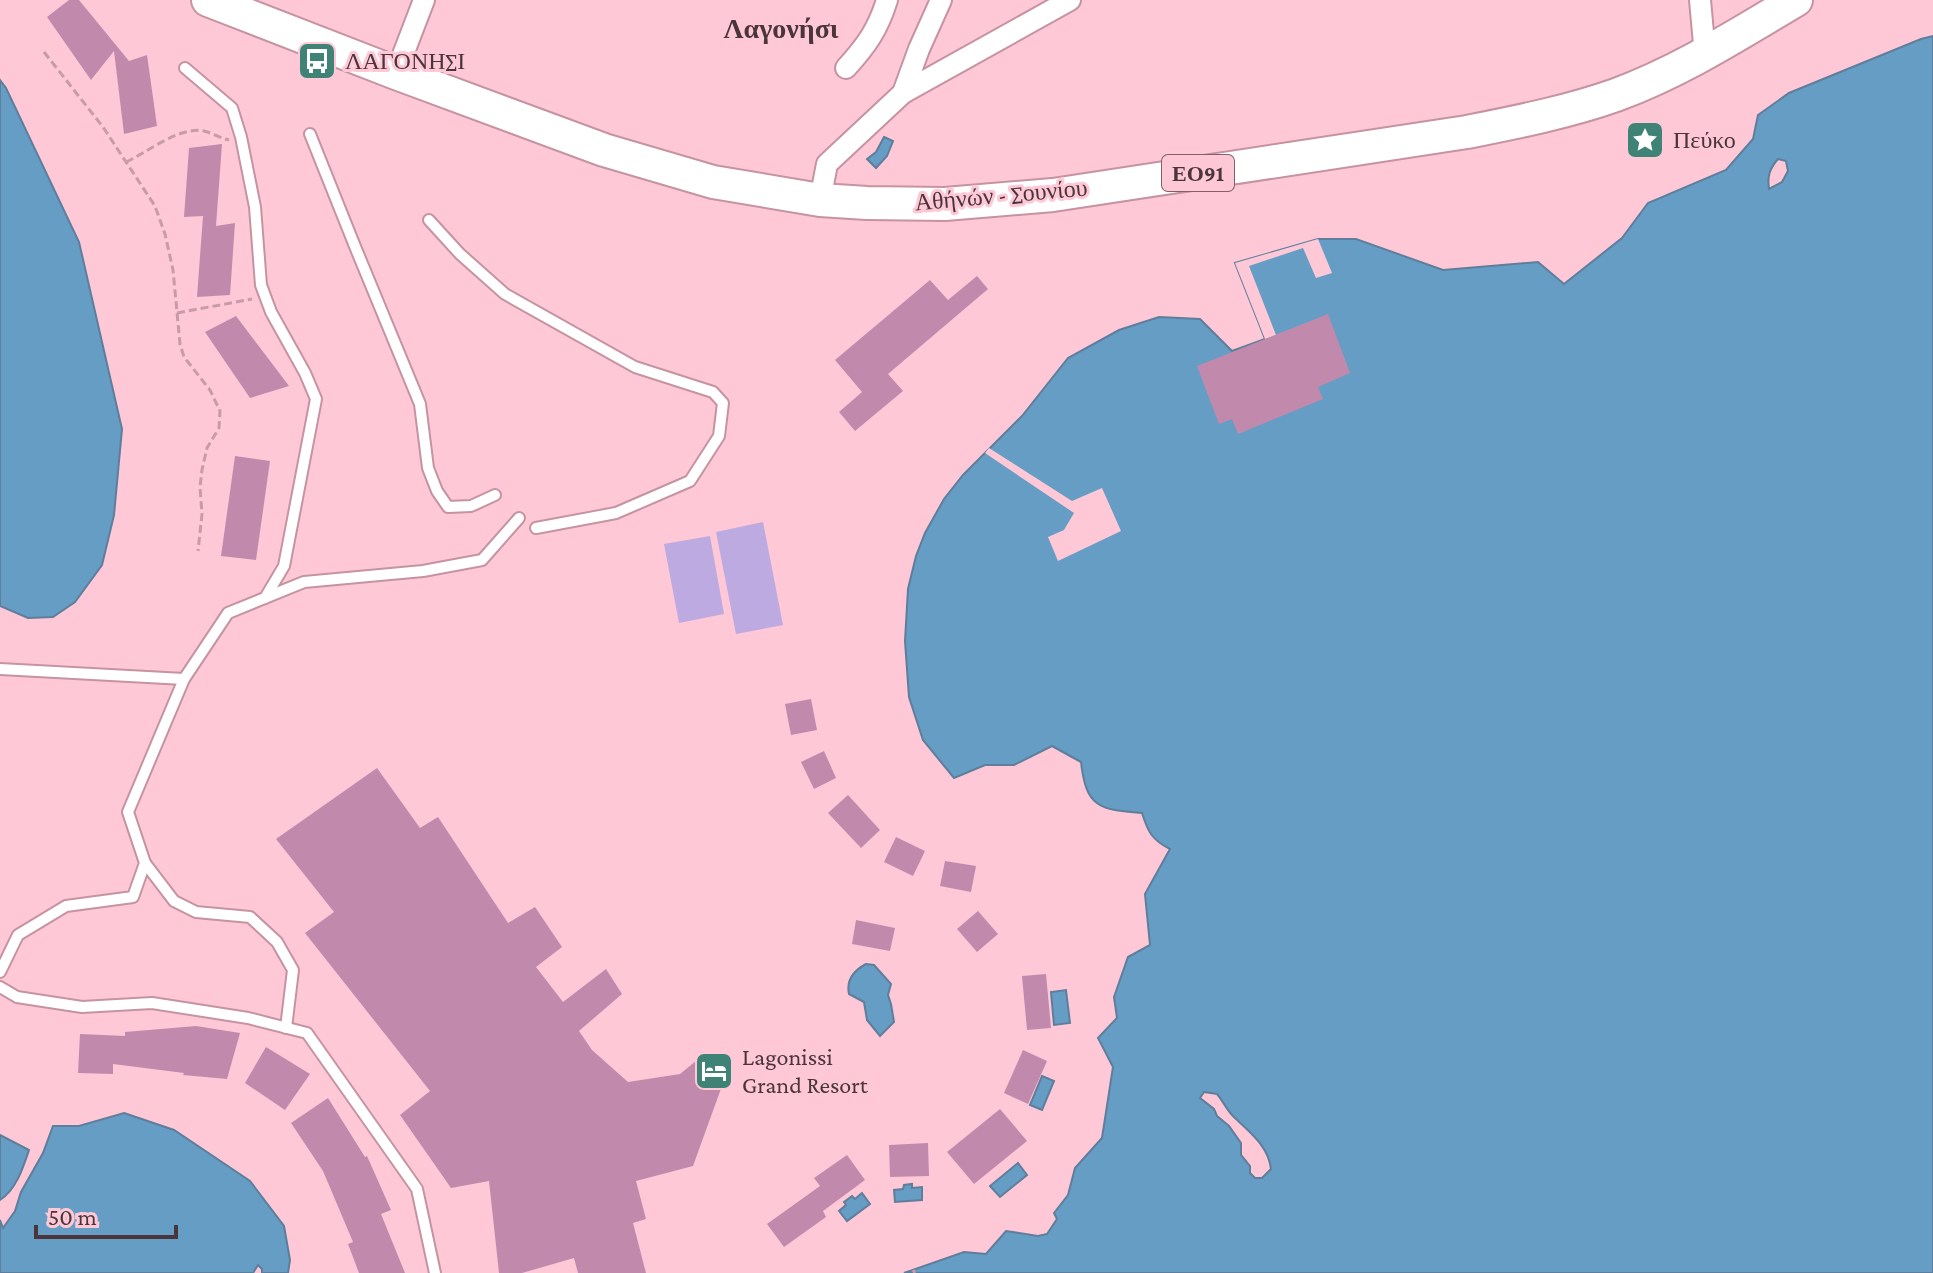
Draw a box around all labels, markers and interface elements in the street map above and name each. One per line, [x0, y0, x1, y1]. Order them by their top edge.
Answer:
district label: Λαγονήσι [723, 13, 839, 44]
bus stop icon: ΛΑΓΟΝΗΣΙ [296, 40, 338, 82]
place label: ΛΑΓΟΝΗΣΙ [345, 47, 465, 74]
place icon: Πεύκο [1624, 119, 1666, 161]
place label: Πεύκο [1673, 126, 1736, 153]
road number: ΕΟ91 [1162, 155, 1234, 191]
street label: Αθήνών - Σουνίου [913, 174, 1088, 216]
place label: Lagonissi Grand Resort [742, 1043, 869, 1098]
hotel icon: Lagonissi Grand Resort [693, 1050, 735, 1092]
scale bar [36, 1189, 176, 1239]
text: 50 m [48, 1203, 97, 1230]

